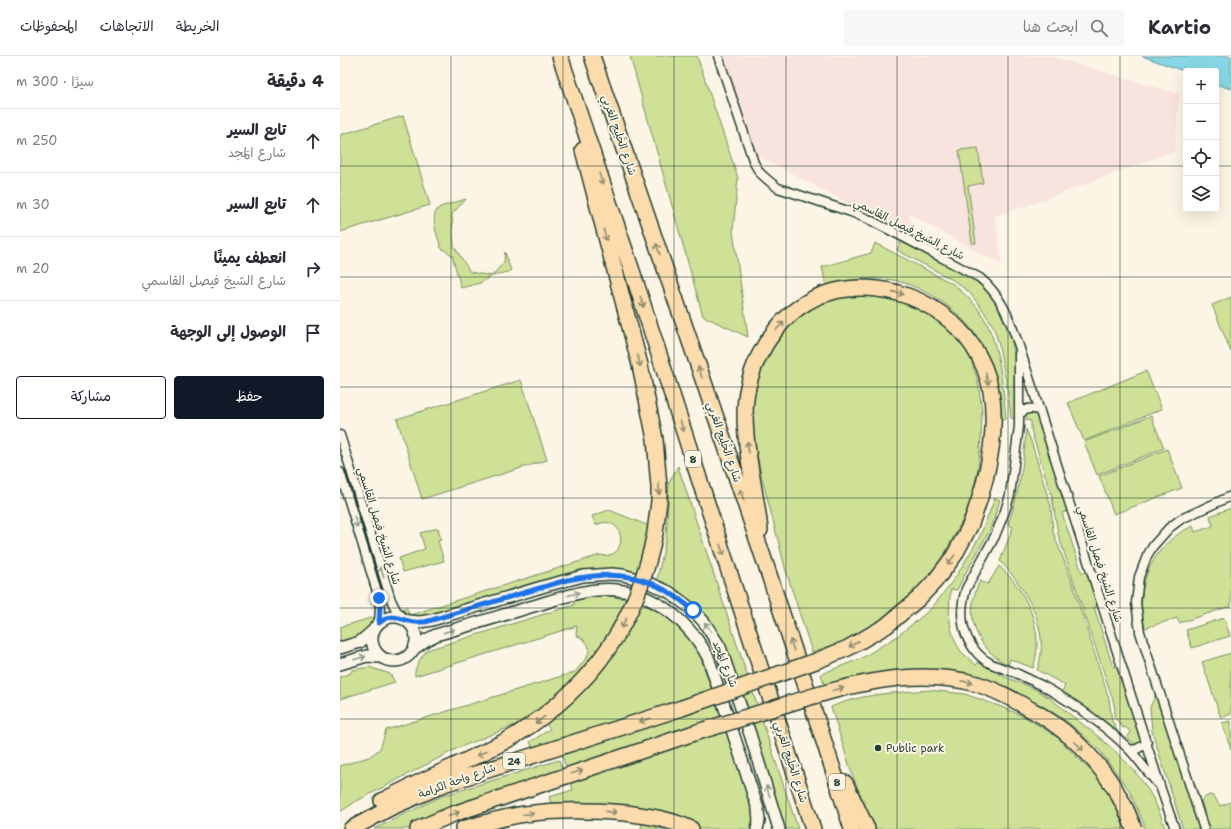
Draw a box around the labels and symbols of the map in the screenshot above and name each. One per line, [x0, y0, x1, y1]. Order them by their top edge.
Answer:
street label: شارع الخَلِيج العَربِي [595, 93, 640, 178]
one-way arrow [598, 172, 606, 184]
street label: شارع الشيخ فيصل القاسمي [850, 195, 967, 266]
one-way arrow [602, 229, 609, 242]
one-way arrow [653, 244, 661, 256]
one-way arrow [892, 289, 905, 297]
one-way arrow [639, 296, 647, 308]
one-way arrow [775, 321, 785, 331]
one-way arrow [636, 354, 643, 367]
one-way arrow [696, 366, 703, 379]
one-way arrow [984, 373, 991, 386]
street label: شارع الخَلِيج العَربِي [700, 400, 745, 485]
one-way arrow [679, 419, 686, 432]
one-way arrow [744, 441, 752, 454]
road number: 8 [685, 451, 701, 467]
street label: شارع الشيخ فيصل القاسمي [351, 465, 404, 588]
one-way arrow [655, 482, 663, 495]
one-way arrow [738, 489, 745, 502]
street label: شارع الشيخ فيصل القاسمي [1071, 504, 1126, 625]
one-way arrow [353, 516, 360, 529]
one-way arrow [719, 543, 726, 556]
one-way arrow [947, 554, 955, 565]
one-way arrow [378, 566, 385, 579]
route end [370, 589, 388, 607]
one-way arrow [567, 590, 580, 598]
route start [684, 601, 702, 619]
one-way arrow [620, 617, 628, 629]
one-way arrow [703, 622, 712, 633]
one-way arrow [442, 627, 455, 634]
street label: شارع المَجد [708, 638, 741, 690]
one-way arrow [788, 639, 796, 651]
one-way arrow [848, 641, 860, 649]
one-way arrow [353, 654, 366, 661]
one-way arrow [960, 679, 973, 687]
one-way arrow [832, 684, 845, 692]
one-way arrow [534, 716, 545, 724]
one-way arrow [639, 716, 651, 724]
street label: شارع الخَلِيج العَربِي [768, 719, 811, 805]
place label: Public park [886, 741, 944, 756]
one-way arrow [1074, 741, 1083, 751]
marker: Public park [873, 743, 883, 753]
one-way arrow [476, 750, 488, 758]
road number: 24 [503, 753, 525, 769]
street label: شارع واحة الكرامة [416, 760, 498, 803]
one-way arrow [571, 768, 583, 776]
road number: 8 [829, 774, 845, 790]
one-way arrow [764, 785, 771, 798]
one-way arrow [604, 808, 617, 815]
one-way arrow [448, 809, 460, 817]
one-way arrow [521, 810, 534, 818]

